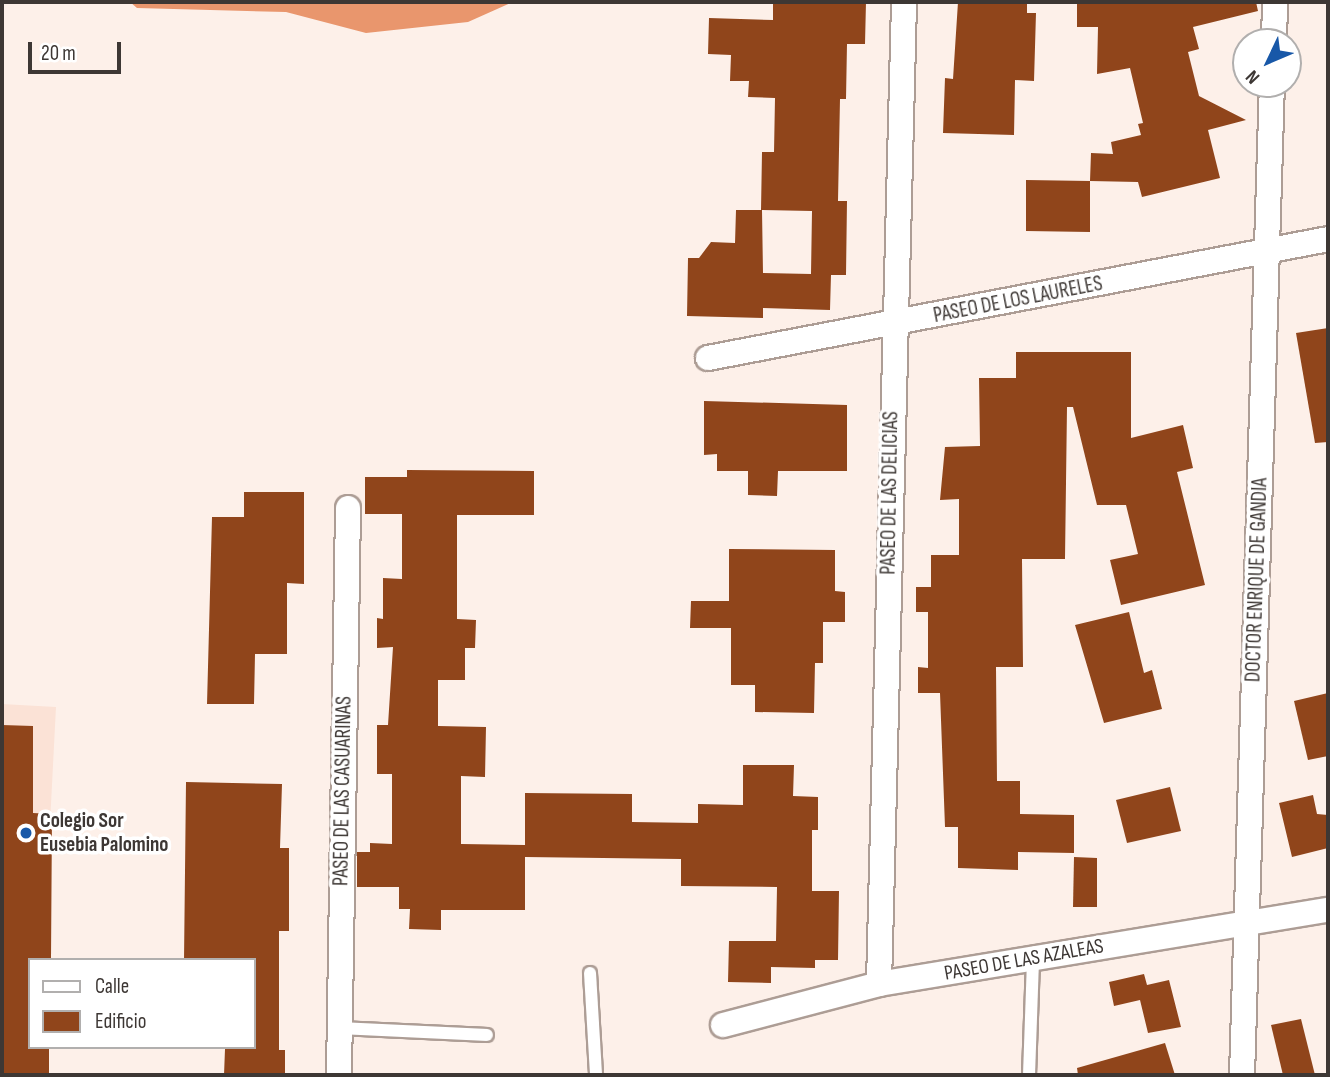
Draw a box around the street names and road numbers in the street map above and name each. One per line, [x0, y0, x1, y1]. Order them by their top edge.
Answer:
street label: PASEO DE LOS LAURELES [931, 271, 1105, 329]
street label: PASEO DE LAS DELICIAS [876, 411, 904, 575]
street label: DOCTOR ENRIQUE DE GANDIA [1241, 477, 1273, 683]
street label: PASEO DE LAS CASUARINAS [329, 696, 357, 886]
street label: PASEO DE LAS AZALEAS [942, 934, 1106, 986]

